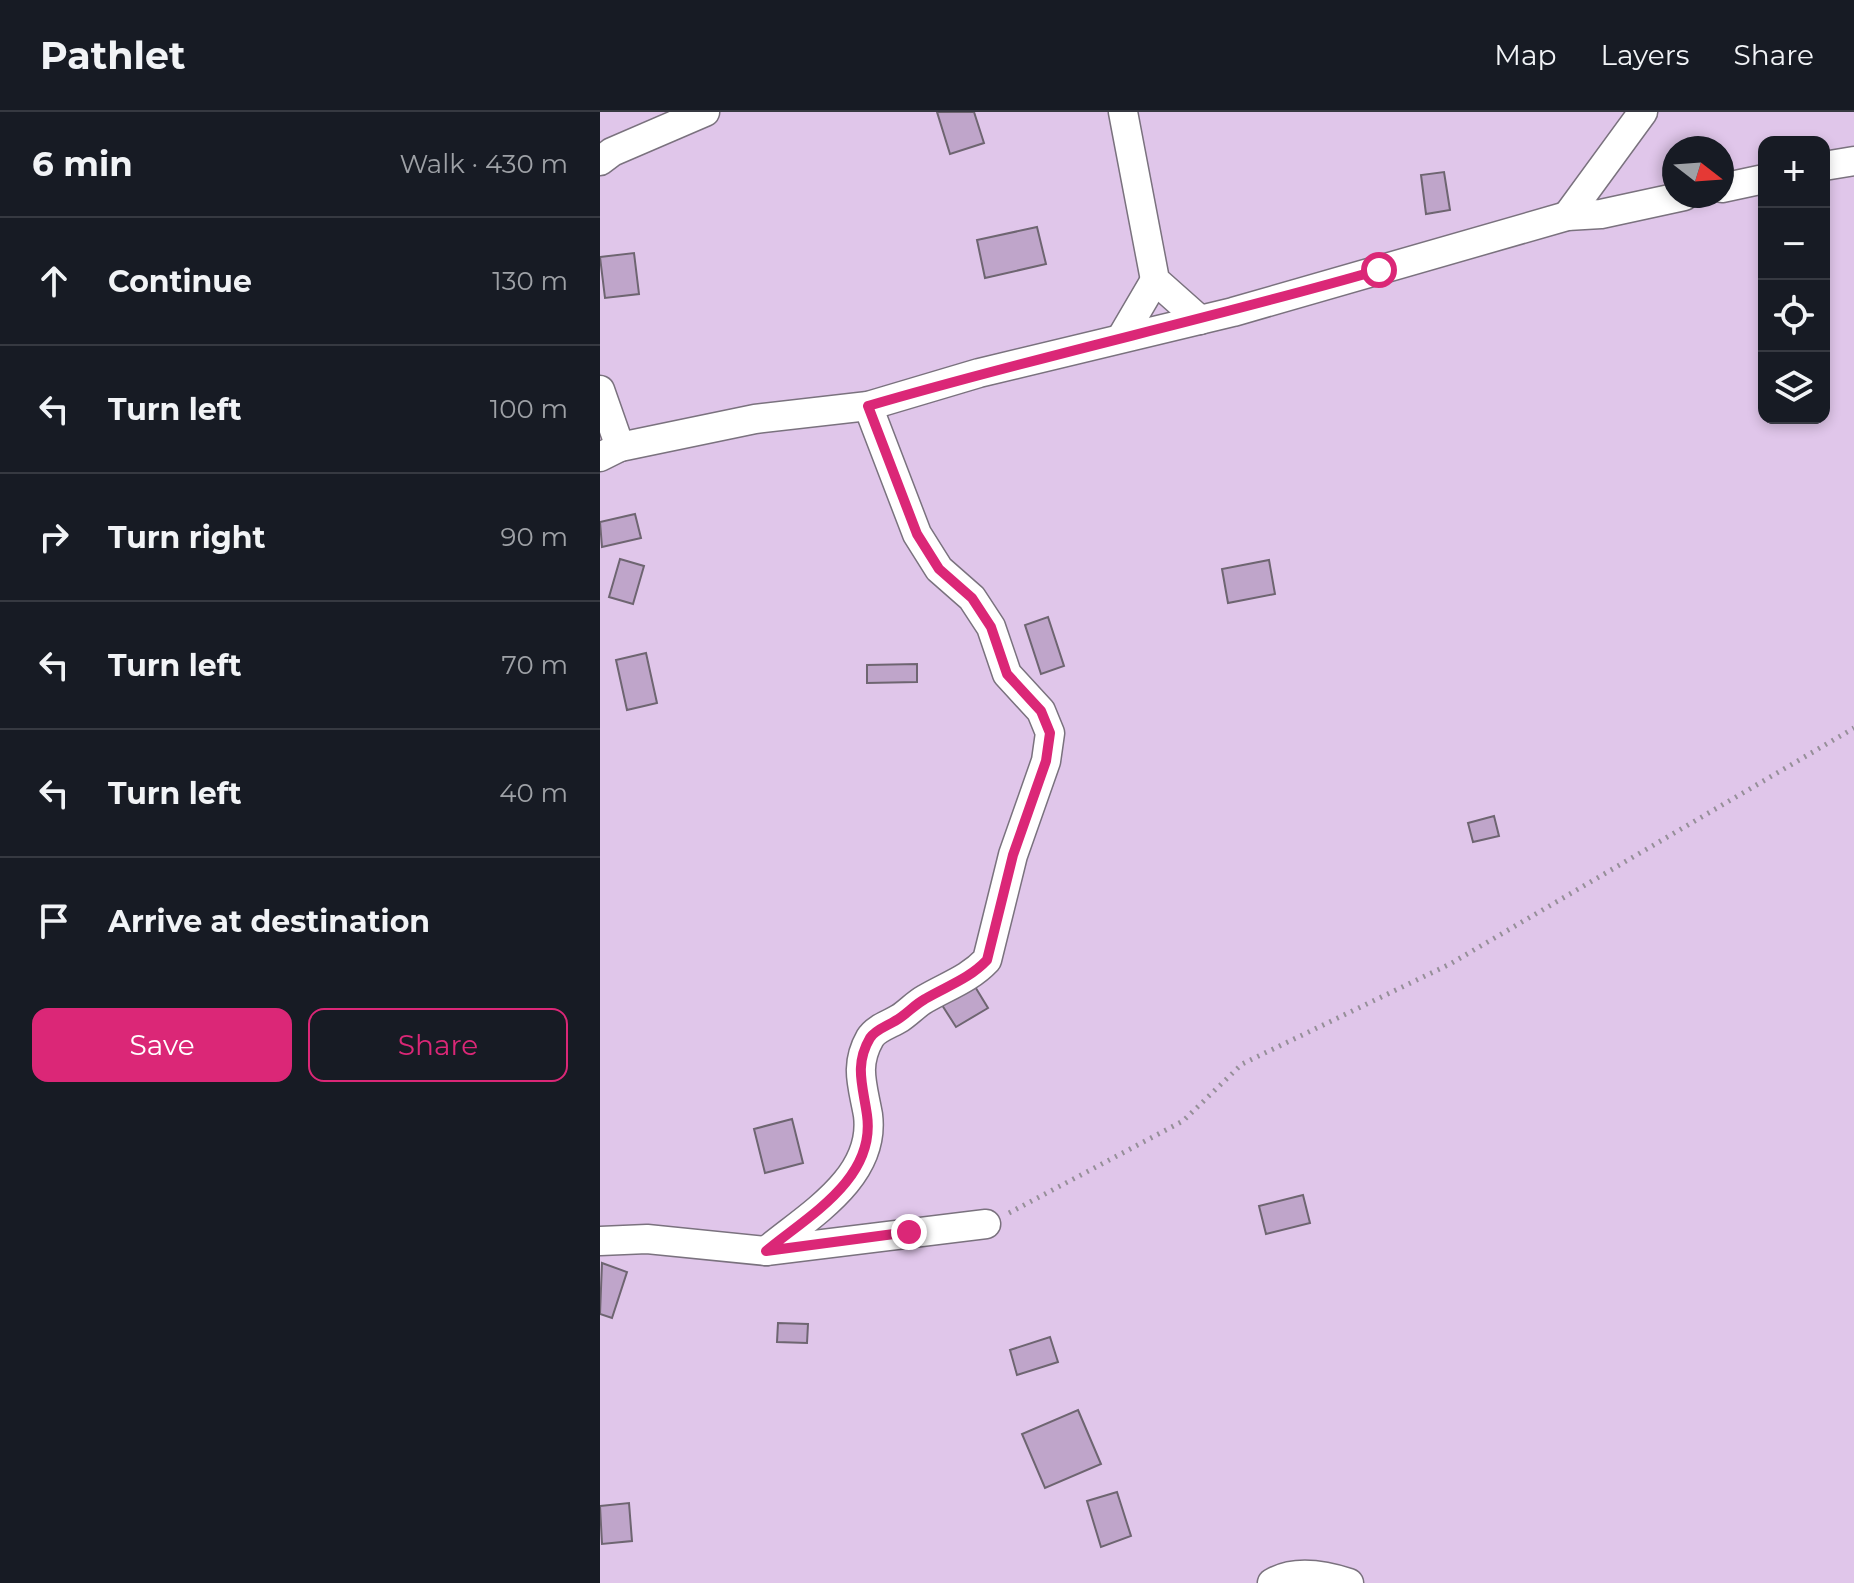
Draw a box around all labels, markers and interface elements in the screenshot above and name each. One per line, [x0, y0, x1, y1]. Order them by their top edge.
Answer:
text: Pathlet [40, 32, 185, 79]
text: Map [1494, 38, 1557, 72]
text: Layers [1601, 38, 1690, 72]
text: Share [1734, 38, 1814, 72]
north arrow [1662, 136, 1734, 208]
map controls [1758, 136, 1830, 424]
button: + [1758, 136, 1830, 208]
text: 6 min [32, 143, 133, 185]
text: Walk · 430 m [399, 148, 568, 180]
button: − [1758, 208, 1830, 280]
route start [1361, 252, 1397, 288]
icon: ahead [32, 259, 76, 303]
text: Continue [108, 263, 252, 300]
text: 130 m [492, 265, 568, 297]
button: locate [1758, 280, 1830, 352]
button: layers [1758, 352, 1830, 424]
icon: left [32, 387, 76, 431]
text: Turn left [108, 391, 241, 428]
text: 100 m [490, 393, 568, 425]
icon: right [32, 515, 76, 559]
text: Turn right [108, 519, 265, 556]
text: 90 m [501, 521, 568, 553]
icon: left [32, 643, 76, 687]
text: Turn left [108, 647, 241, 684]
text: 70 m [502, 649, 568, 681]
icon: left [32, 771, 76, 815]
text: Turn left [108, 775, 241, 812]
text: 40 m [499, 777, 568, 809]
icon: arrive [32, 899, 76, 943]
text: Arrive at destination [108, 903, 430, 940]
button: Save [32, 1008, 292, 1082]
button: Share [308, 1008, 568, 1082]
route end [891, 1214, 927, 1250]

